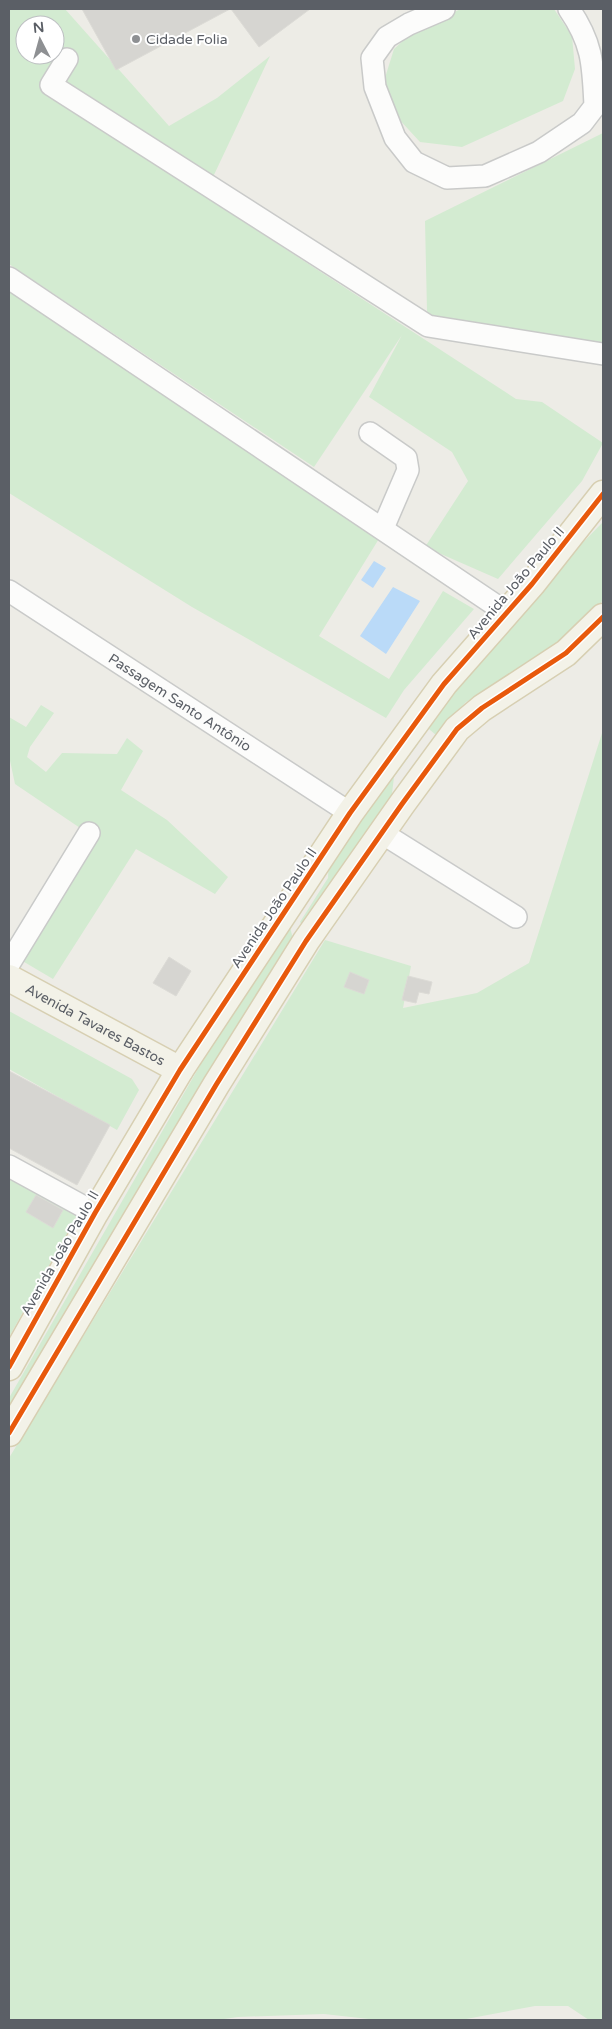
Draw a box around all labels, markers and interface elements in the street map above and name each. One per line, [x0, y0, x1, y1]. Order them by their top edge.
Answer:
north arrow [15, 15, 65, 65]
text: N [32, 19, 45, 37]
place label: Cidade Folia [146, 31, 228, 48]
marker: Cidade Folia [130, 33, 142, 45]
street label: Avenida João Paulo II [464, 523, 568, 643]
street label: Passagem Santo Antônio [105, 650, 255, 755]
street label: Avenida João Paulo II [227, 845, 321, 971]
street label: Avenida Tavares Bastos [22, 980, 168, 1069]
street label: Avenida João Paulo II [17, 1187, 103, 1319]

